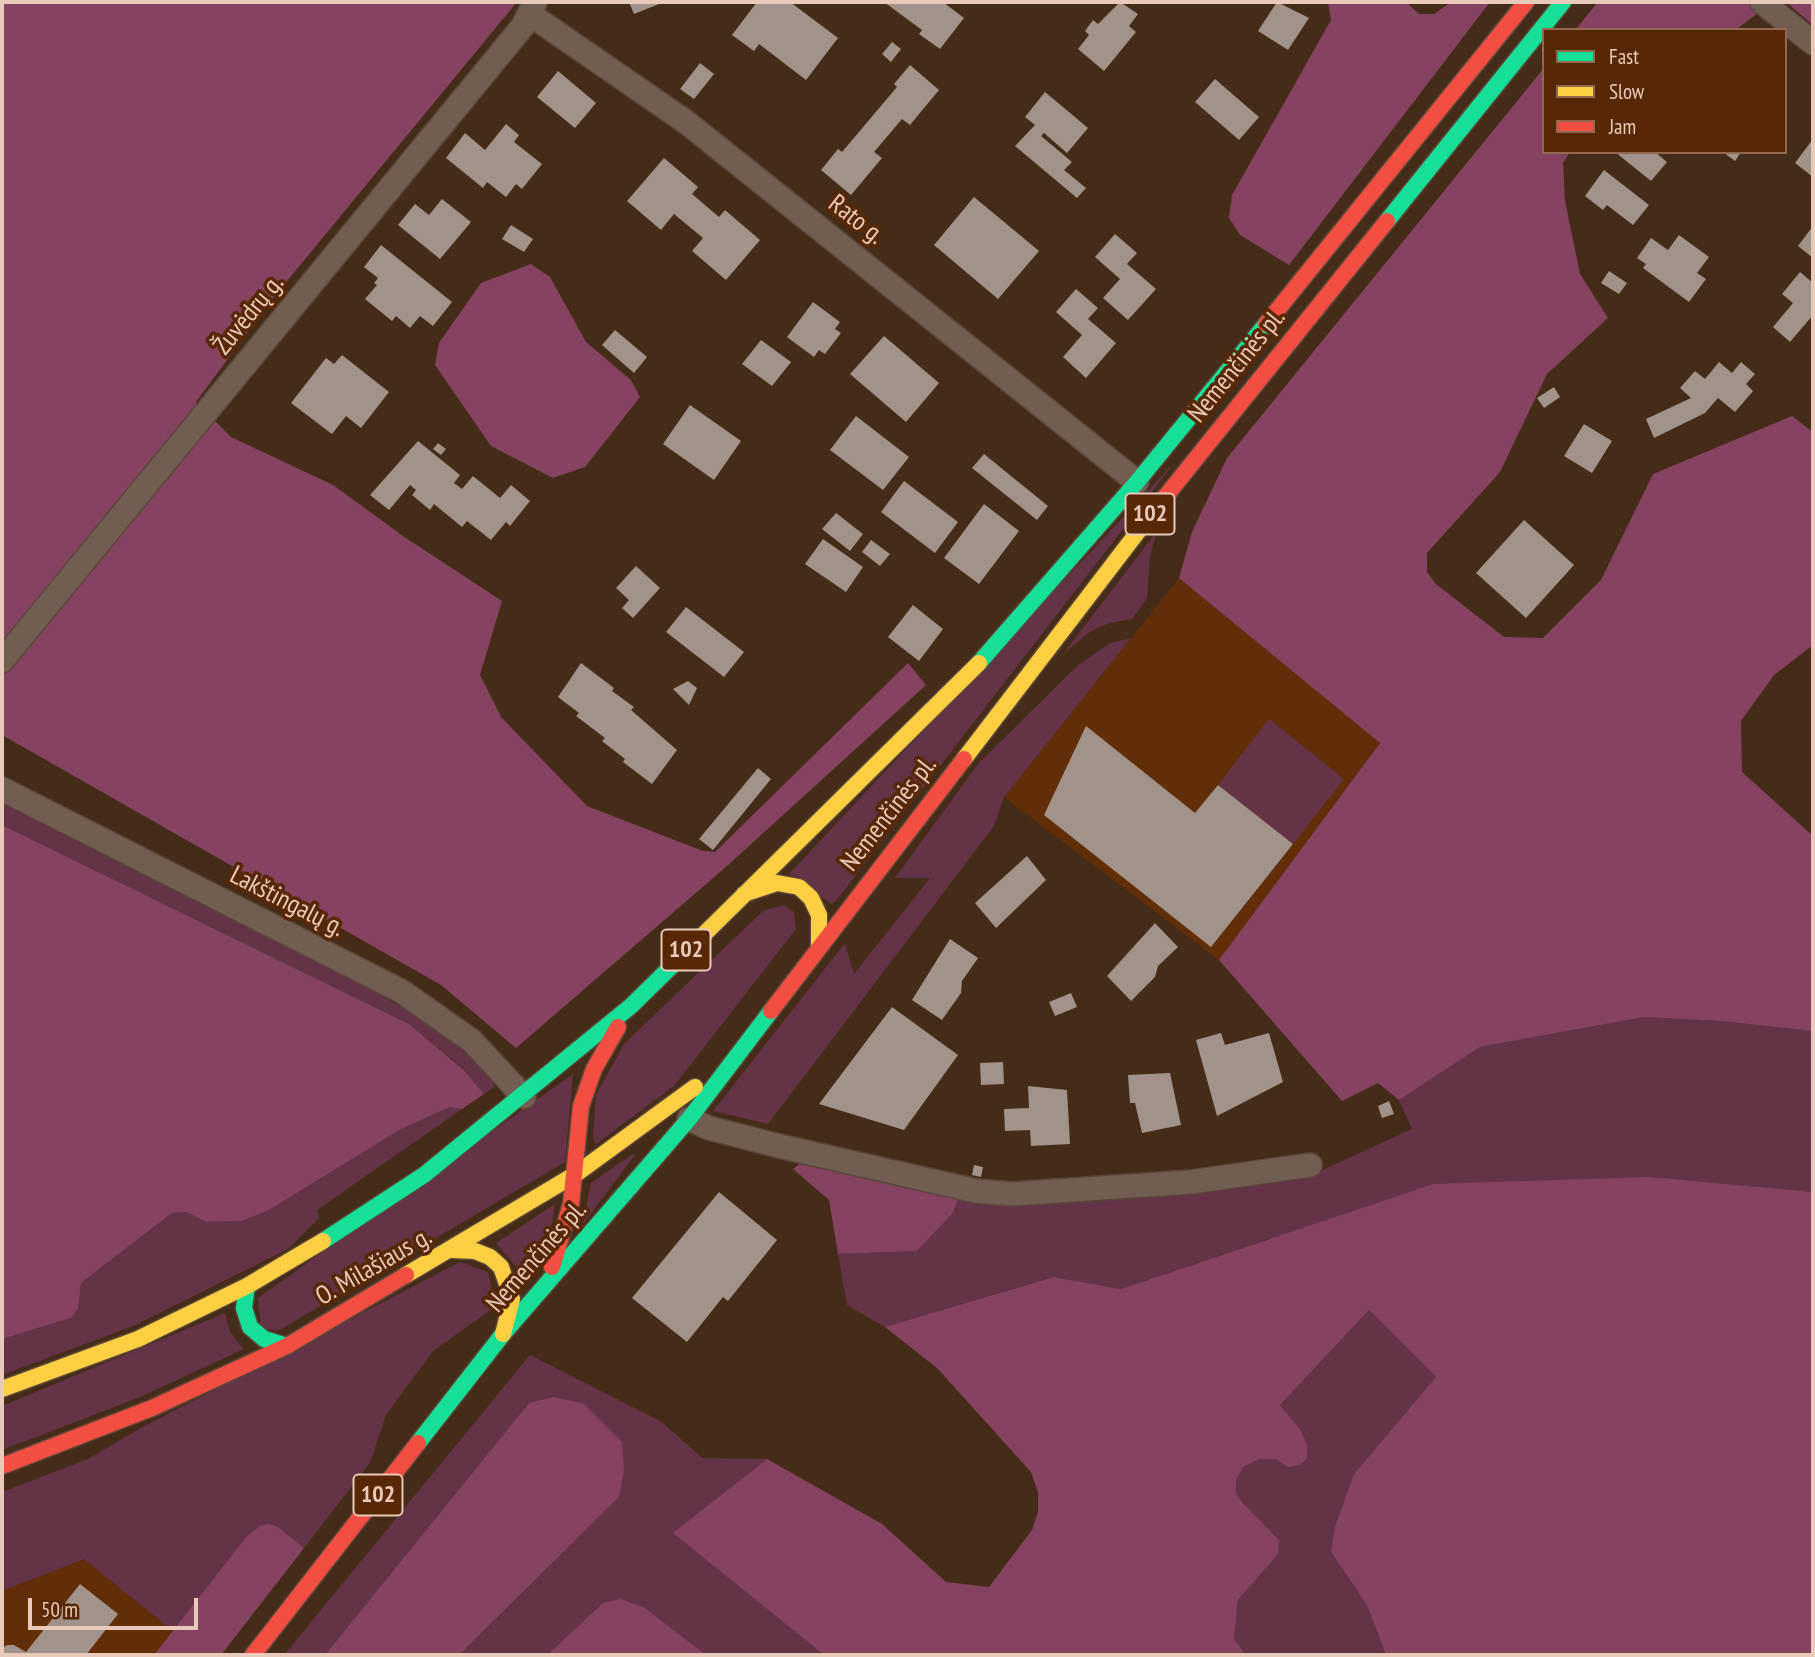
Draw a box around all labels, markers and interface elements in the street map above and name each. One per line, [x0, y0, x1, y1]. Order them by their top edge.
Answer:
legend [1542, 28, 1787, 154]
text: Fast [1609, 43, 1639, 70]
text: Slow [1609, 78, 1644, 105]
text: Jam [1609, 113, 1636, 140]
street label: Rato g. [822, 188, 890, 252]
street label: Žuvėdrų g. [207, 269, 291, 361]
street label: Nemenčinės pl. [1182, 303, 1292, 429]
road number: 102 [1126, 494, 1174, 534]
street label: Nemenčinės pl. [834, 750, 944, 878]
street label: Lakštingalų g. [225, 860, 349, 944]
road number: 102 [662, 930, 710, 970]
street label: Nemenčinės pl. [480, 1195, 594, 1319]
street label: O. Milašiaus g. [310, 1221, 438, 1313]
road number: 102 [354, 1475, 402, 1516]
scale bar [32, 1584, 201, 1628]
text: 50 m [41, 1596, 78, 1623]

